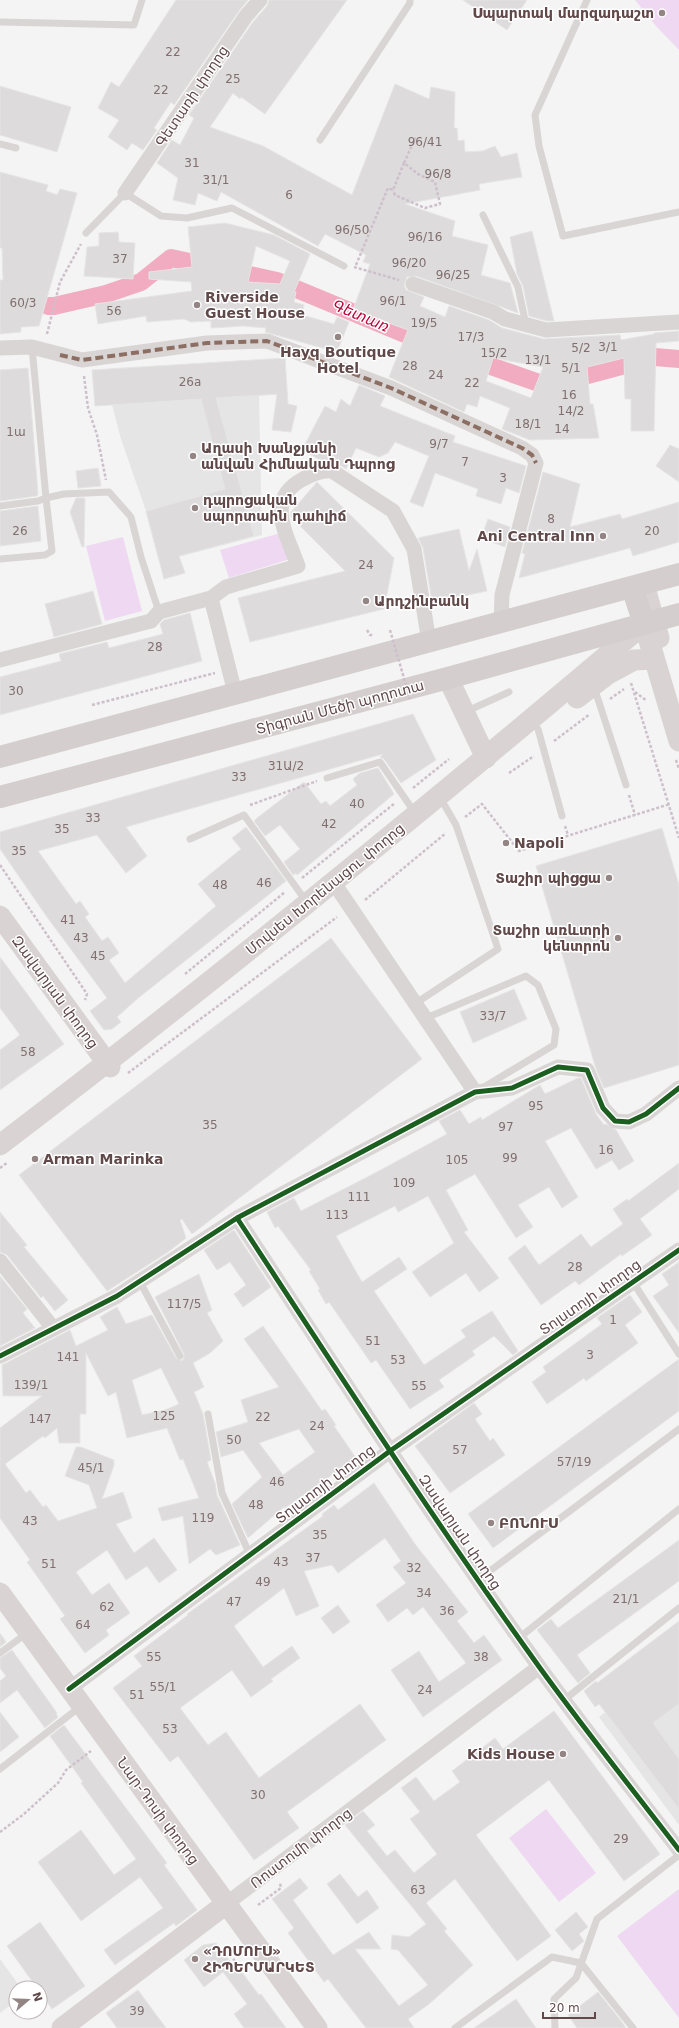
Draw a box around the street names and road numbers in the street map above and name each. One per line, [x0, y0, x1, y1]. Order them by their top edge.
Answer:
street label: Գետառի փողոց [152, 43, 232, 149]
street label: Տիգրան Մեծի պողոտա [254, 677, 426, 737]
street label: Մովսես Խորենացու փողոց [243, 820, 407, 958]
street label: Զավարյան փողոց [9, 932, 101, 1052]
street label: Տոլստոյի փողոց [536, 1256, 644, 1338]
street label: Տոլստոյի փողոց [272, 1441, 378, 1527]
street label: Զավարյան փողոց [415, 1471, 505, 1593]
street label: Նար-Դոսի փողոց [114, 1754, 202, 1868]
street label: Ռոստոմի փողոց [247, 1805, 355, 1891]

